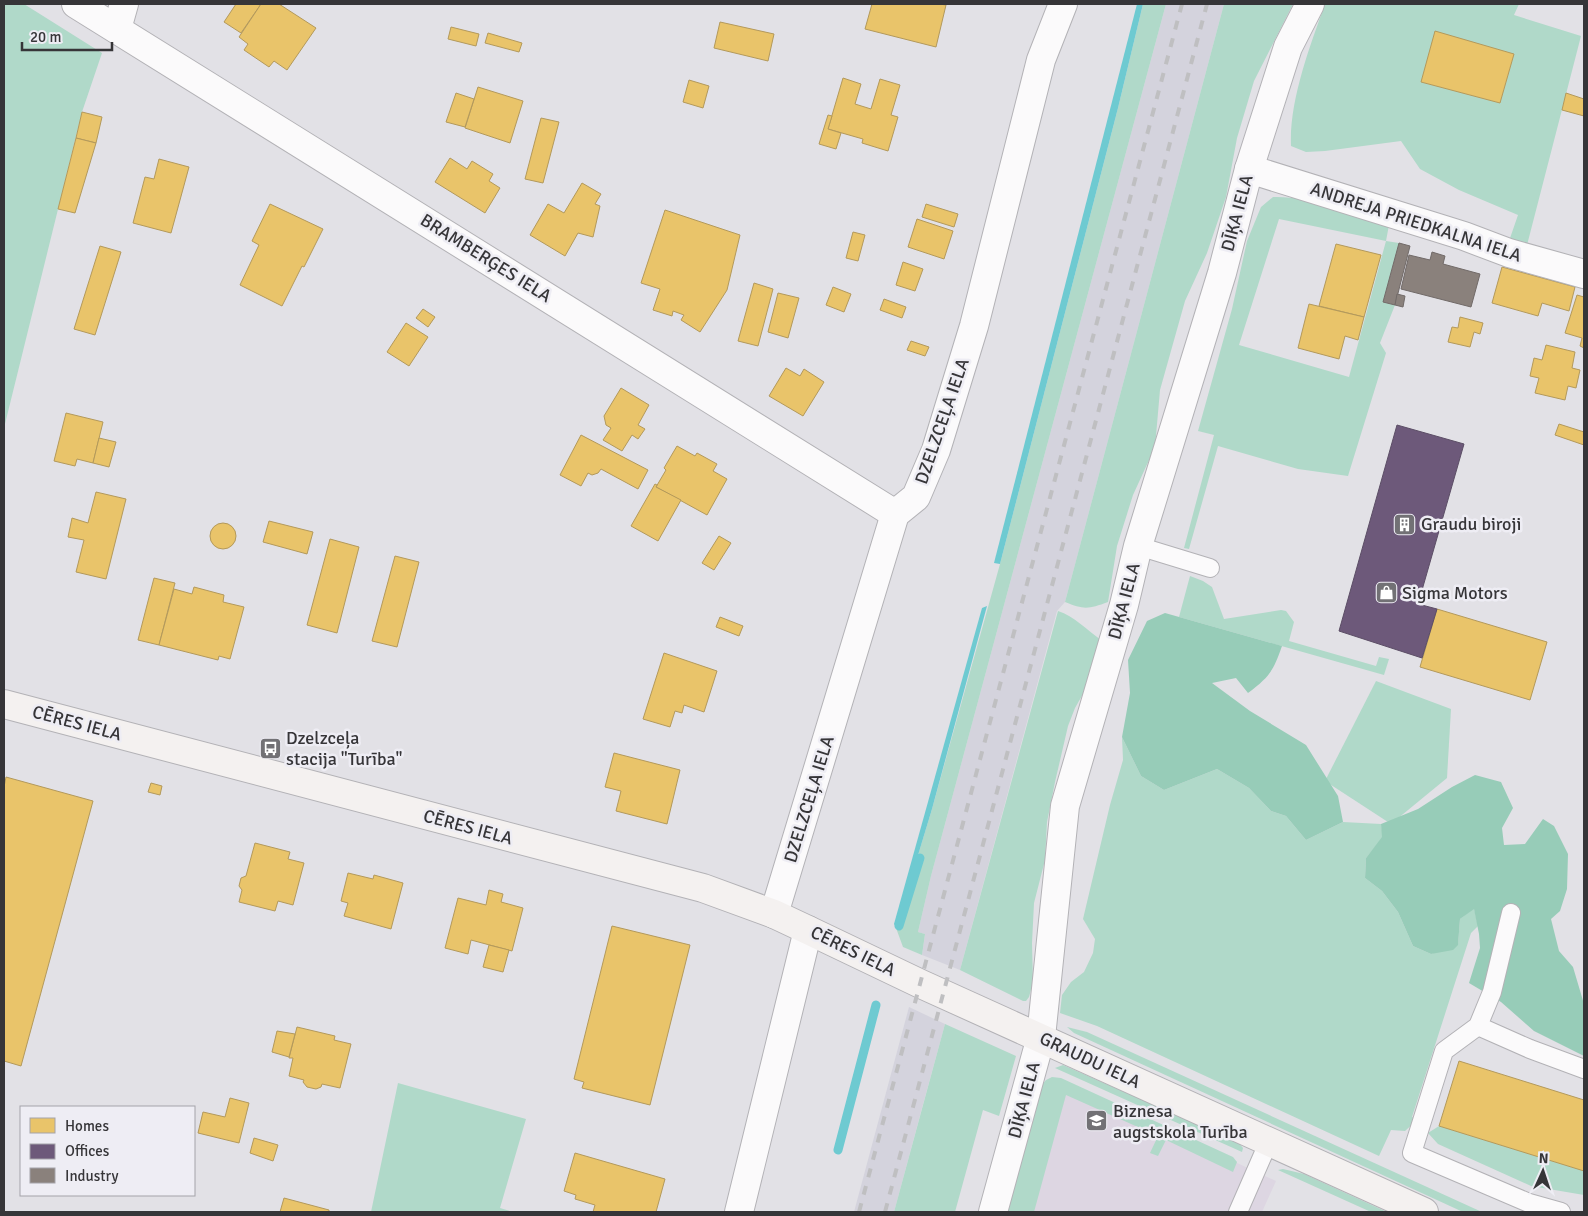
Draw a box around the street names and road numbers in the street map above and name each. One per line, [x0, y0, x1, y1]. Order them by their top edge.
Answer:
street label: DĪĶA IELA [1216, 172, 1258, 254]
street label: ANDREJA PRIEDKALNA IELA [1308, 177, 1524, 267]
street label: BRAMBERĢES IELA [416, 209, 556, 307]
street label: DZELZCEĻA IELA [910, 355, 974, 487]
street label: DĪĶA IELA [1103, 560, 1145, 642]
street label: CĒRES IELA [30, 701, 124, 745]
street label: DZELZCEĻA IELA [779, 733, 839, 865]
street label: CĒRES IELA [421, 805, 515, 849]
street label: CĒRES IELA [807, 921, 899, 981]
street label: GRAUDU IELA [1036, 1027, 1144, 1093]
street label: DĪĶA IELA [1003, 1059, 1045, 1141]

